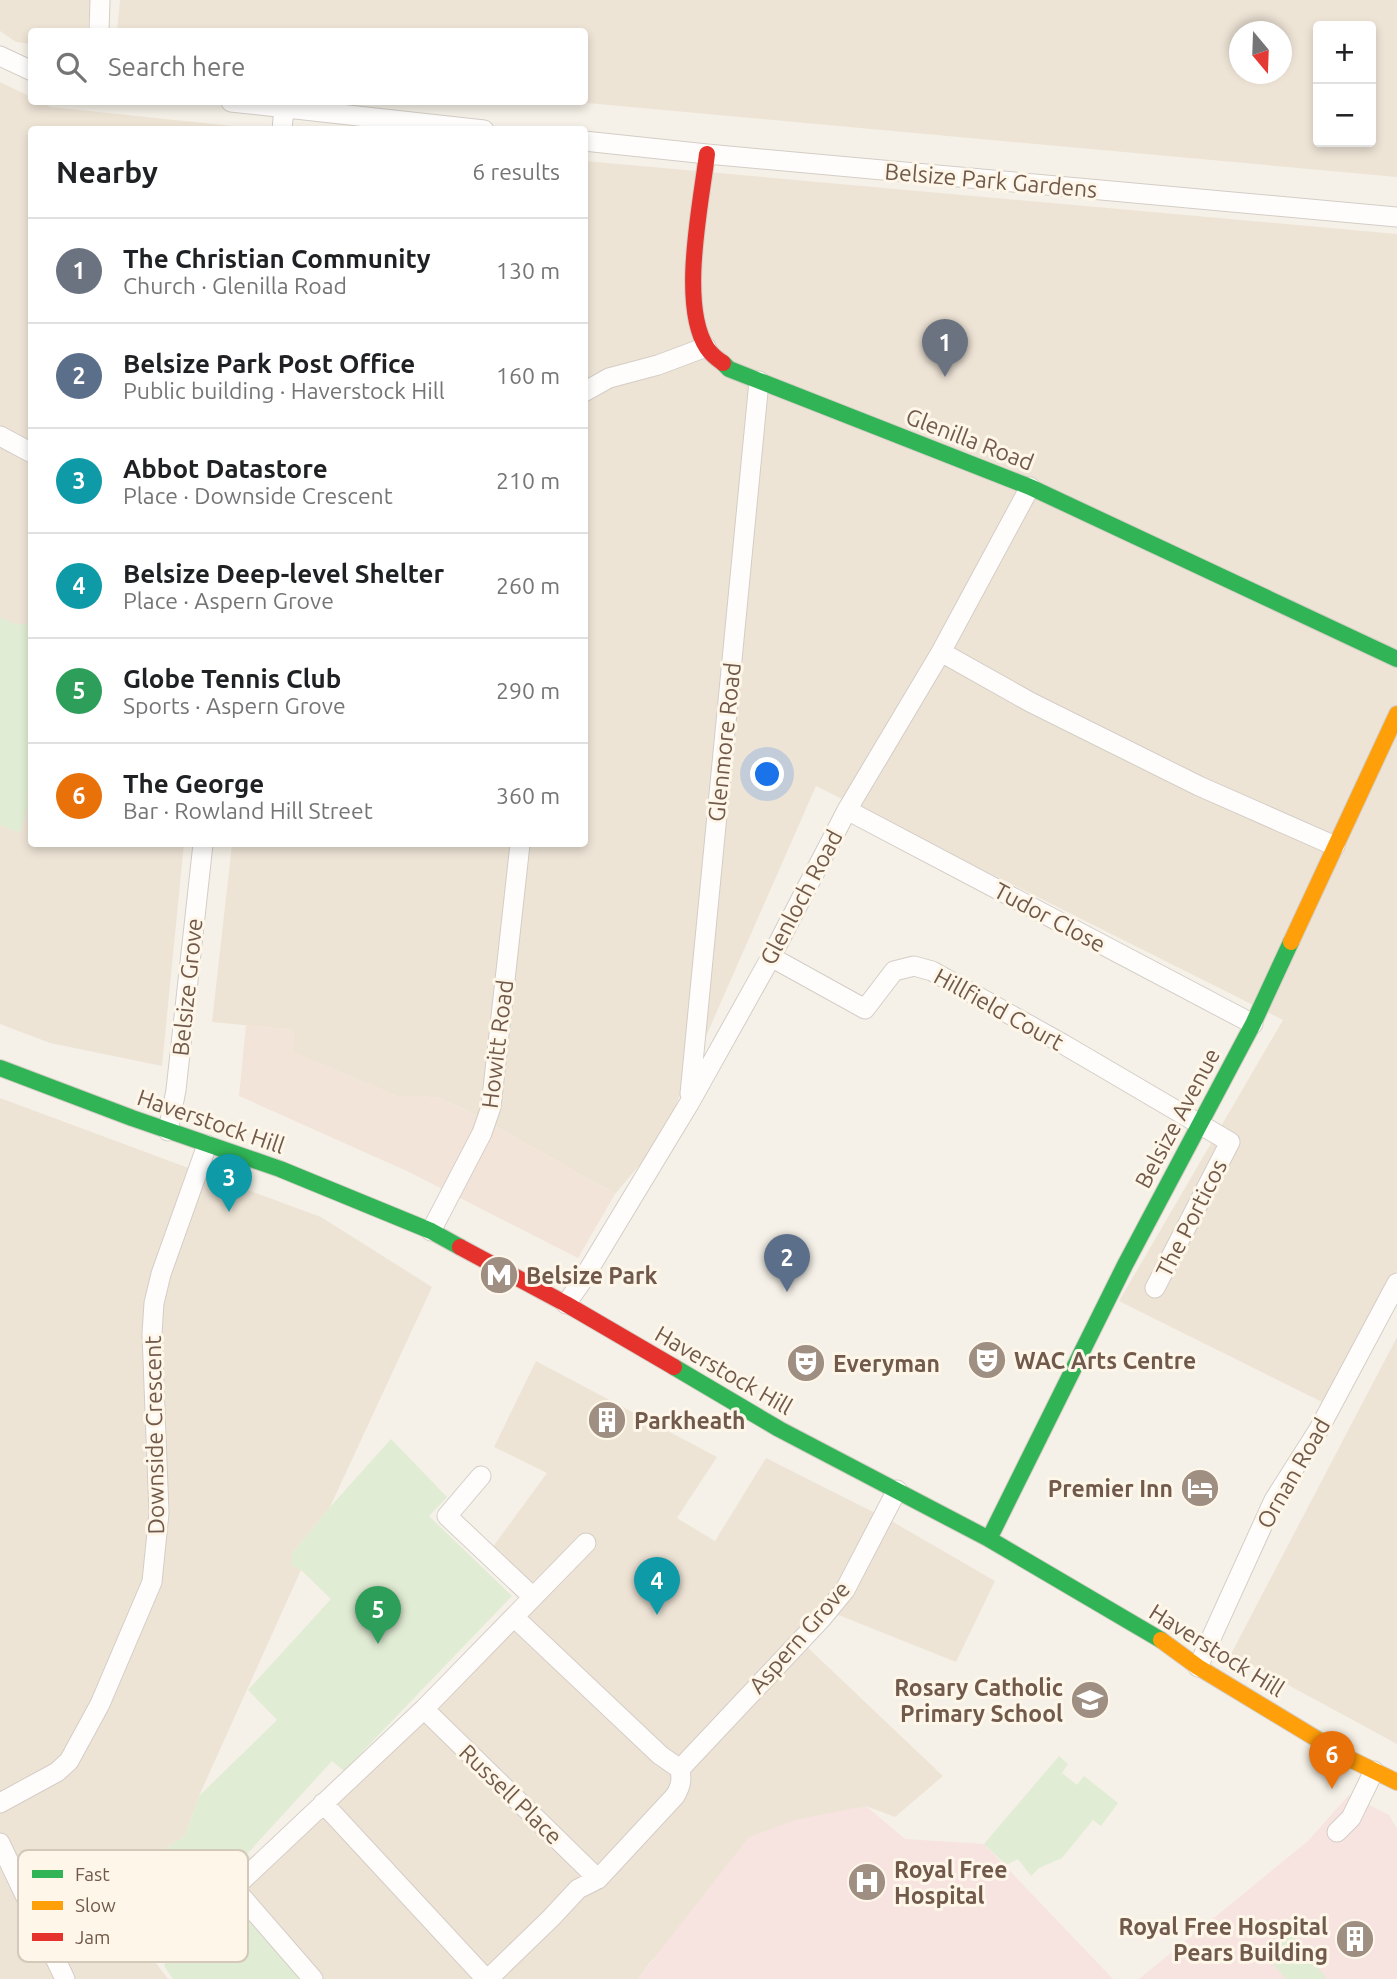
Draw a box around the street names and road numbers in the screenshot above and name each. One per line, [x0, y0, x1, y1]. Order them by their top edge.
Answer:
street label: Belsize Park Gardens [884, 158, 1098, 202]
street label: Glenilla Road [903, 403, 1037, 475]
street label: Glenmore Road [703, 661, 745, 823]
street label: Glenloch Road [755, 825, 847, 969]
street label: Tudor Close [990, 877, 1110, 957]
street label: Belsize Grove [167, 917, 207, 1057]
street label: Hillfield Court [930, 963, 1068, 1055]
street label: Howitt Road [477, 978, 517, 1110]
street label: Belsize Avenue [1130, 1044, 1224, 1192]
street label: Haverstock Hill [134, 1084, 288, 1158]
street label: The Porticos [1151, 1155, 1231, 1281]
street label: Haverstock Hill [651, 1321, 797, 1419]
street label: Downside Crescent [140, 1335, 168, 1535]
street label: Ornan Road [1251, 1414, 1335, 1532]
street label: Aspern Grove [744, 1576, 854, 1698]
street label: Haverstock Hill [1145, 1599, 1289, 1701]
street label: Russell Place [455, 1739, 567, 1849]

